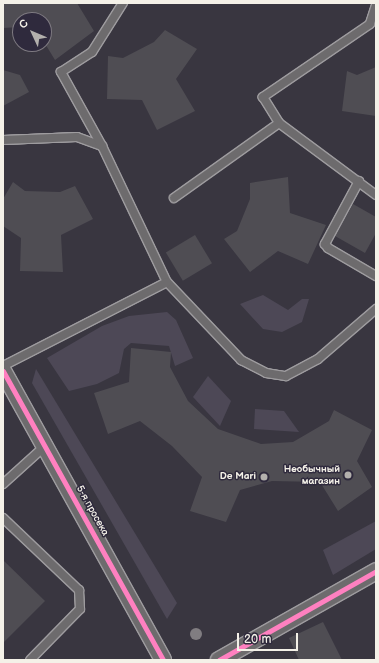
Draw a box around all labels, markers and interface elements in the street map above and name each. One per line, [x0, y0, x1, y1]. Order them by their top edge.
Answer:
north arrow [12, 12, 52, 52]
text: С [16, 17, 31, 31]
place label: Необычный магазин [284, 463, 340, 486]
marker: Необычный магазин [343, 470, 353, 480]
place label: De Mari [220, 471, 256, 483]
marker: De Mari [259, 472, 269, 482]
street label: 5-я просека [73, 484, 111, 538]
scale bar [239, 625, 300, 651]
text: 20 m [244, 632, 271, 647]

